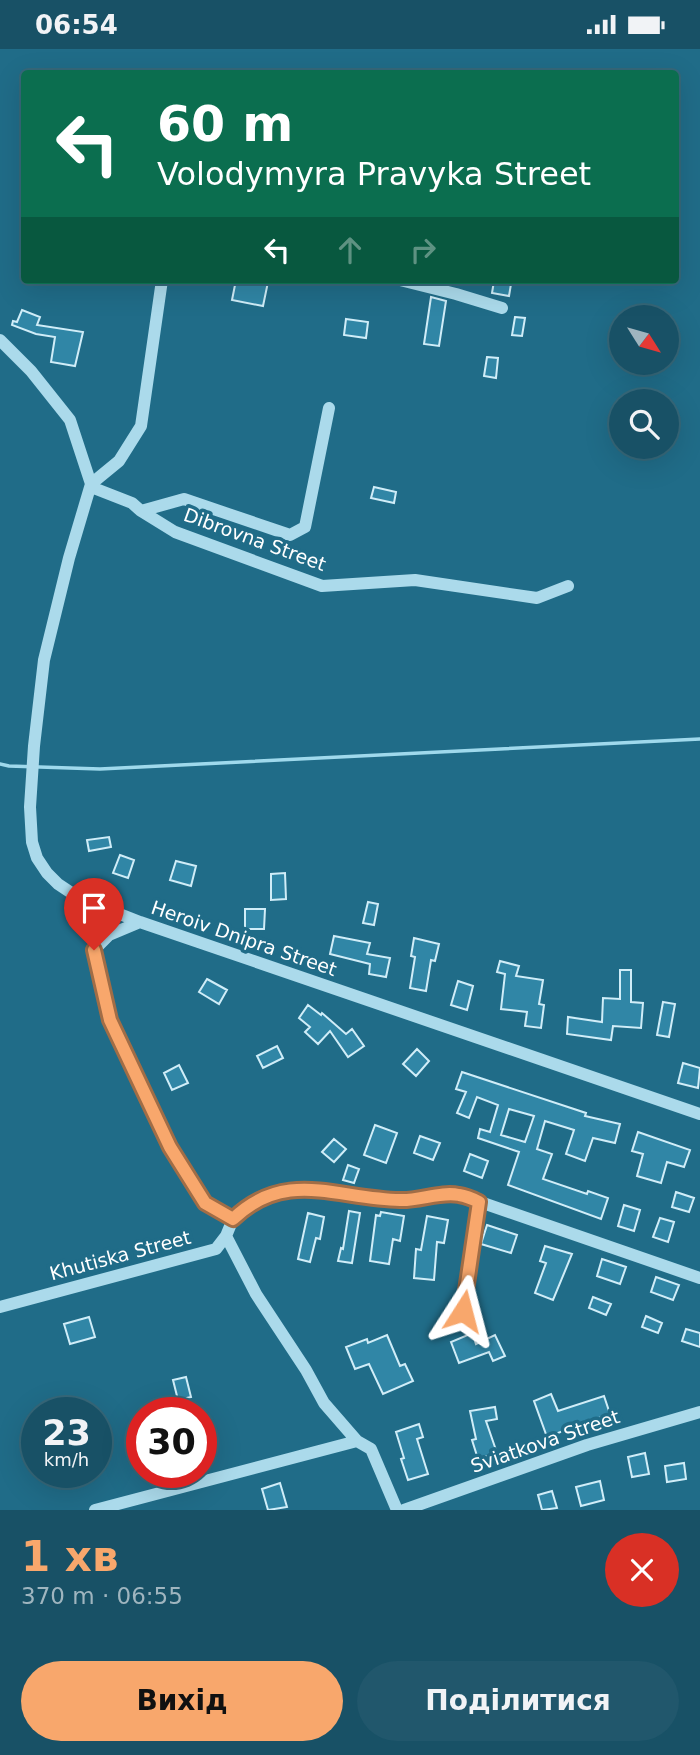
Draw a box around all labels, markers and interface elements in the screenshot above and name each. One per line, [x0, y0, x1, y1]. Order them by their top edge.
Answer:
text: 06:54 [35, 10, 118, 40]
text: 60 m [157, 96, 293, 153]
icon: left [42, 98, 133, 189]
text: Volodymyra Pravyka Street [157, 155, 591, 193]
icon: left [258, 231, 296, 269]
icon: ahead [331, 231, 369, 269]
icon: right [404, 231, 442, 269]
north arrow [609, 305, 679, 375]
map controls [609, 305, 679, 459]
button: search [609, 389, 679, 459]
street label: Dibrovna Street [181, 503, 329, 575]
pin [64, 878, 124, 950]
icon: arrive [75, 889, 113, 927]
street label: Heroiv Dnipra Street [148, 896, 340, 980]
street label: Khutiska Street [47, 1226, 193, 1284]
position arrow [426, 1274, 500, 1348]
speed limit sign: 30 [126, 1397, 217, 1488]
street label: Sviatkova Street [468, 1405, 622, 1477]
text: 23 [42, 1413, 91, 1453]
text: km/h [44, 1449, 89, 1470]
text: 1 хв [21, 1532, 119, 1581]
button: close [605, 1533, 679, 1607]
text: 370 m · 06:55 [21, 1583, 183, 1609]
button: Вихід [21, 1661, 343, 1741]
button: Поділитися [357, 1661, 679, 1741]

